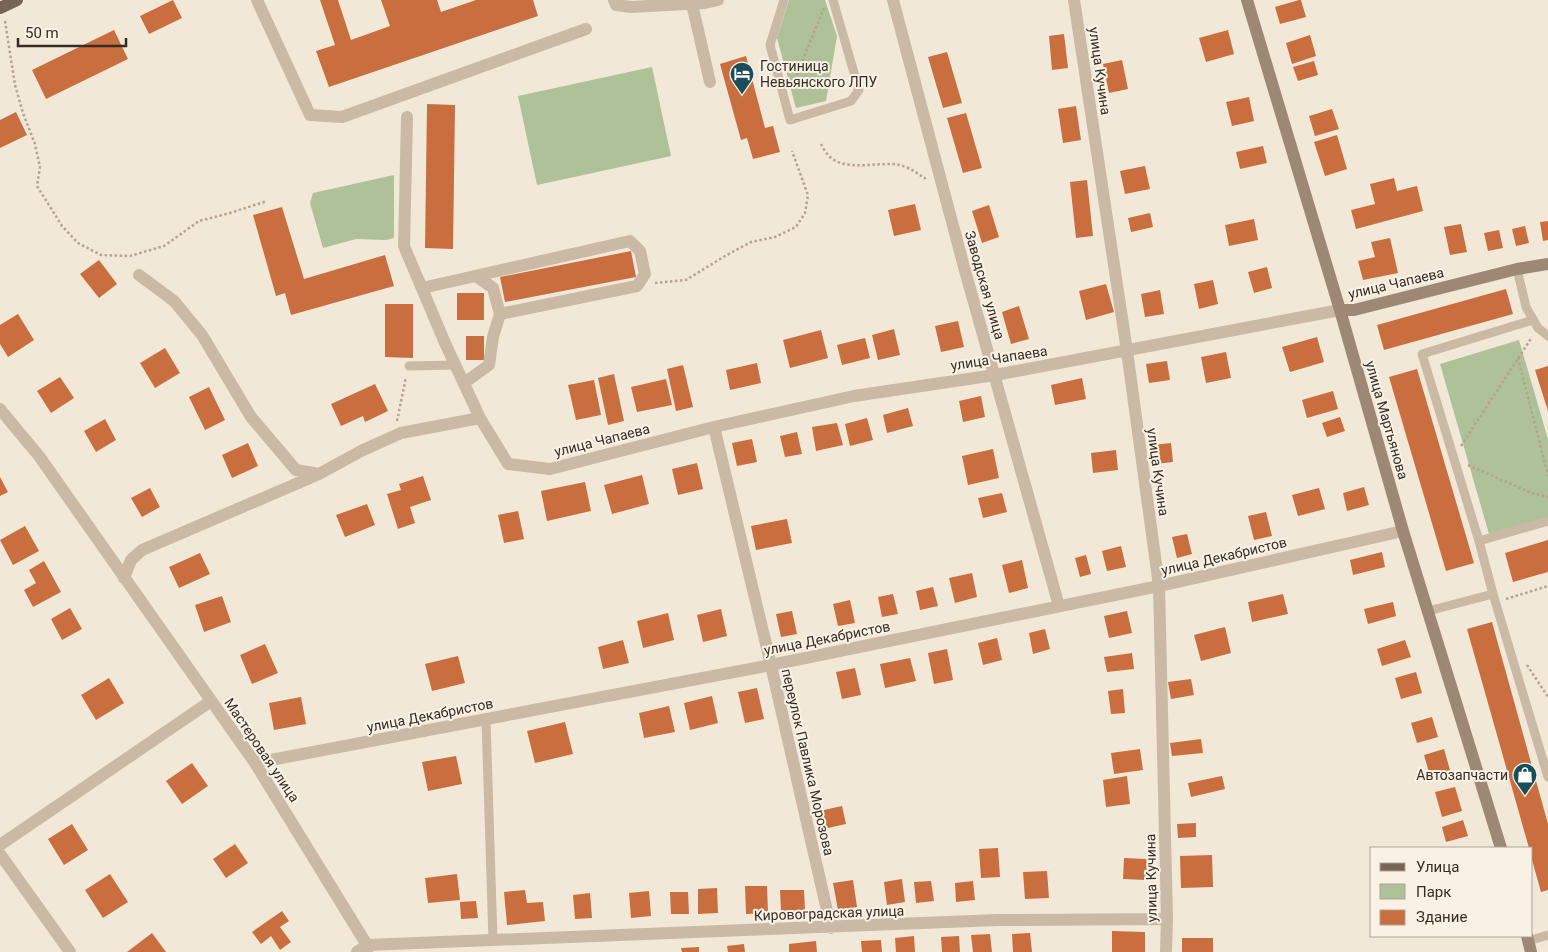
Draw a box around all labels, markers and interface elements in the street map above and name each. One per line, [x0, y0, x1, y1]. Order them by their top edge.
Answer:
scale bar [18, 15, 125, 47]
text: 50 m [25, 24, 59, 42]
street label: улица Кучина [1086, 26, 1114, 116]
place label: Гостиница Невьянского ЛПУ [760, 58, 878, 90]
hotel icon: Гостиница Невьянского ЛПУ [729, 61, 755, 95]
street label: Заводская улица [962, 229, 1008, 341]
street label: улица Чапаева [1347, 264, 1445, 302]
street label: улица Чапаева [949, 342, 1049, 374]
street label: улица Мартьянова [1362, 359, 1412, 481]
street label: улица Чапаева [553, 420, 651, 460]
street label: улица Кучина [1144, 427, 1172, 517]
street label: улица Декабристов [1160, 534, 1288, 578]
street label: улица Декабристов [762, 618, 892, 658]
street label: переулок Павлика Морозова [779, 667, 837, 857]
street label: Мастеровая улица [221, 695, 303, 805]
street label: улица Декабристов [365, 695, 495, 735]
shop icon: Автозапчасти [1512, 762, 1538, 796]
place label: Автозапчасти [1416, 767, 1508, 783]
street label: улица Кучина [1142, 834, 1160, 922]
legend [1370, 847, 1533, 937]
text: Улица [1416, 858, 1459, 876]
text: Парк [1416, 883, 1451, 901]
street label: Кировоградская улица [753, 902, 905, 924]
text: Здание [1416, 908, 1467, 926]

